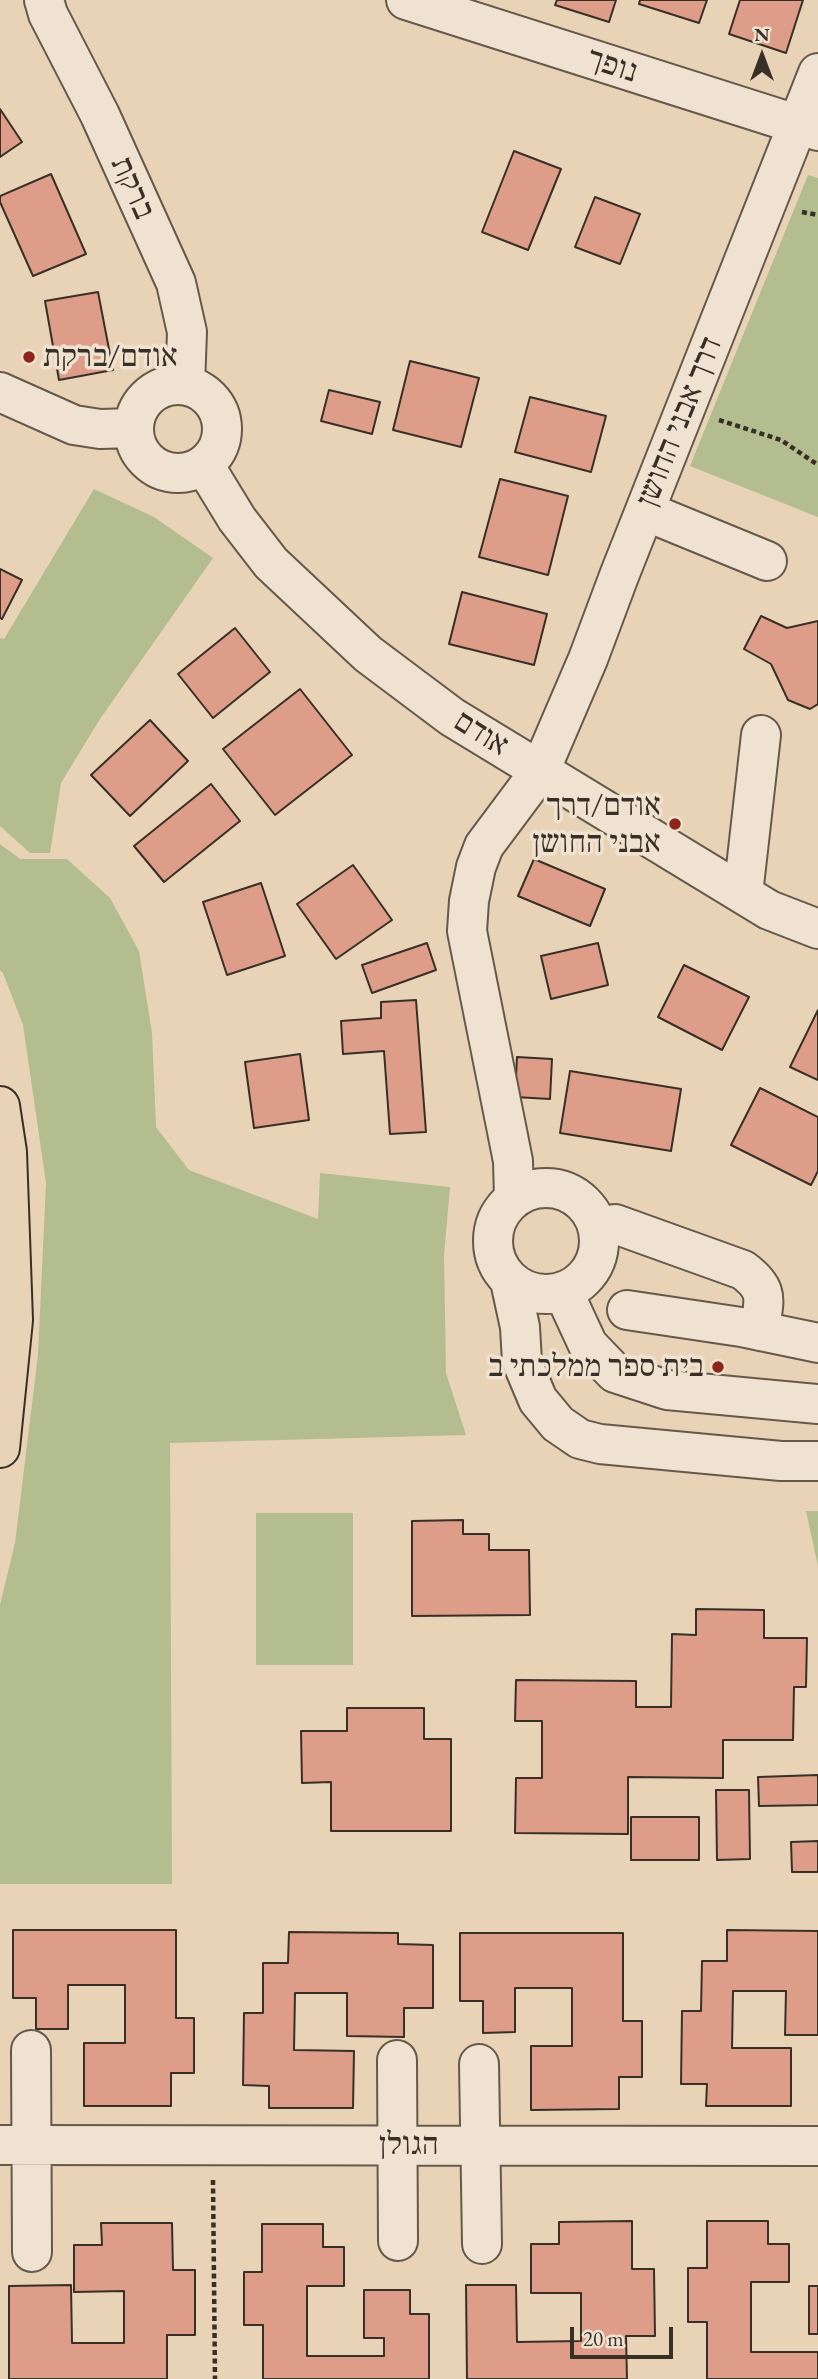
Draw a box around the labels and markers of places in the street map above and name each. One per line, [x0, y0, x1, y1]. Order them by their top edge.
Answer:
place label: אודם/ברקת [43, 338, 178, 376]
marker: אודם/ברקת [21, 349, 37, 365]
place label: אודם/דרך אבני החושן [533, 787, 661, 862]
marker: אודם/דרך אבני החושן [667, 816, 683, 832]
place label: בית ספר ממלכתי ב [488, 1348, 704, 1386]
marker: בית ספר ממלכתי ב [710, 1359, 726, 1375]

